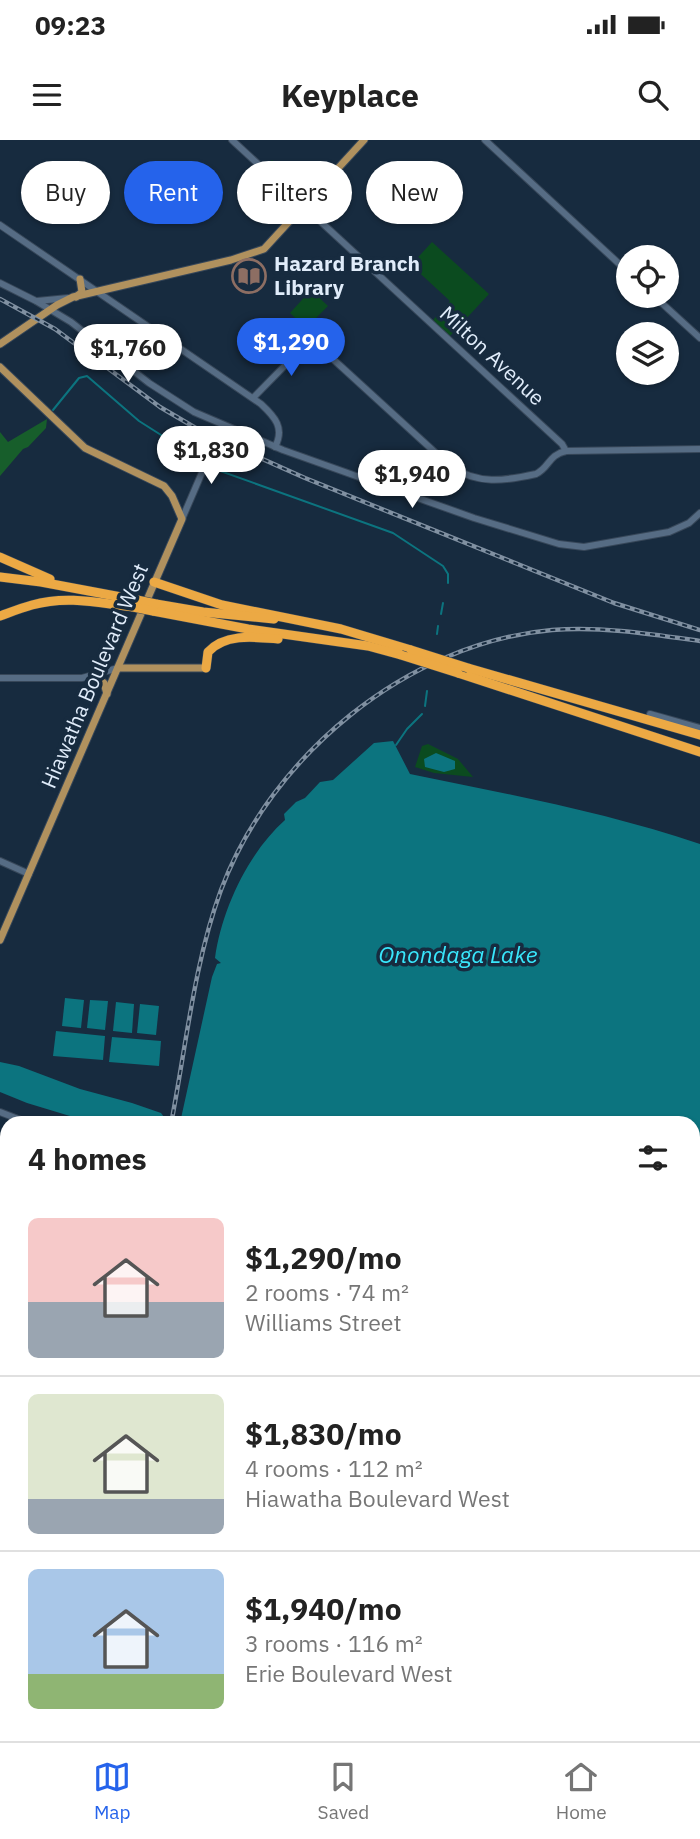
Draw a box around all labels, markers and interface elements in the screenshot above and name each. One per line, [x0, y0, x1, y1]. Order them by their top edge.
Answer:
text: 09:23 [35, 8, 106, 42]
text: Keyplace [281, 74, 419, 116]
icon: menu [28, 76, 66, 114]
icon: search [634, 76, 672, 114]
chip: Buy [21, 161, 110, 224]
chip: Rent [124, 161, 223, 224]
chip: Filters [237, 161, 352, 224]
chip: New [366, 161, 463, 224]
map controls [616, 245, 679, 385]
button: locate [616, 245, 679, 308]
place label: Hazard Branch Library [274, 249, 420, 301]
library icon: Hazard Branch Library [230, 257, 268, 295]
street label: Milton Avenue [434, 299, 551, 411]
pin: $1,290 [234, 318, 348, 378]
button: layers [616, 322, 679, 385]
pin: $1,760 [71, 324, 185, 384]
text: $1,290 [253, 326, 329, 356]
text: $1,760 [90, 332, 166, 362]
pin: $1,830 [154, 426, 268, 486]
text: $1,830 [173, 434, 249, 464]
pin: $1,940 [355, 450, 469, 510]
text: $1,940 [374, 458, 450, 488]
street label: Hiawatha Boulevard West [34, 559, 154, 792]
water label: Onondaga Lake [378, 939, 538, 969]
text: 4 homes [28, 1139, 147, 1178]
icon: filters [634, 1139, 672, 1177]
text: $1,290/mo [245, 1238, 402, 1277]
icon: home [84, 1246, 168, 1330]
text: 2 rooms · 74 m² [245, 1277, 409, 1307]
text: Williams Street [245, 1307, 401, 1337]
text: $1,830/mo [245, 1414, 402, 1453]
icon: home [84, 1422, 168, 1506]
text: 4 rooms · 112 m² [245, 1453, 423, 1483]
text: Hiawatha Boulevard West [245, 1483, 510, 1513]
text: $1,940/mo [245, 1589, 402, 1628]
icon: home [84, 1597, 168, 1681]
text: 3 rooms · 116 m² [245, 1628, 423, 1658]
text: Erie Boulevard West [245, 1658, 453, 1688]
tab: Map [93, 1758, 131, 1824]
tab: Saved [318, 1758, 369, 1824]
tab: Home [556, 1758, 607, 1824]

